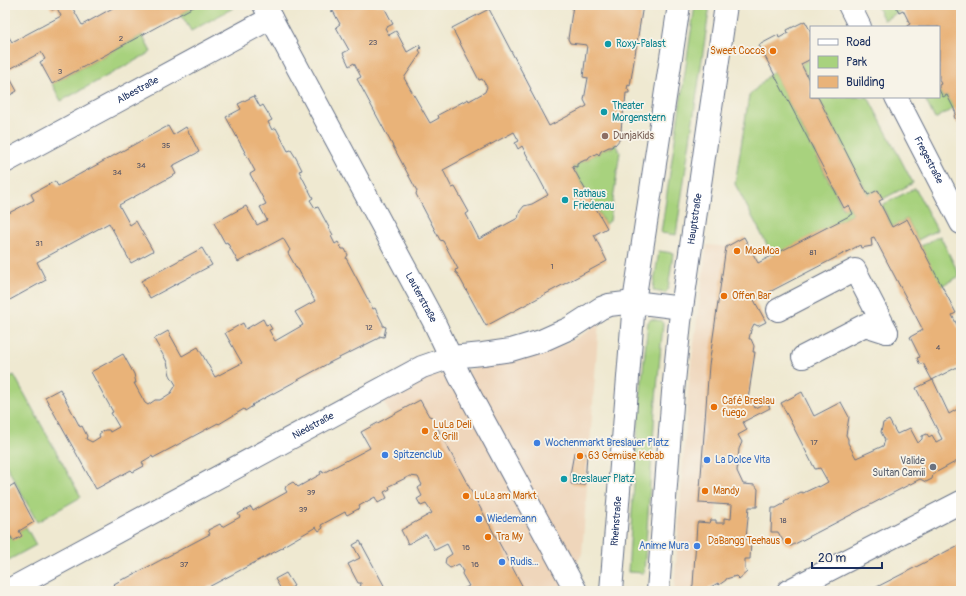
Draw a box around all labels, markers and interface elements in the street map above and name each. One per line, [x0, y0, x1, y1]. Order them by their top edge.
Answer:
legend [810, 26, 940, 98]
house number: 2 [119, 34, 124, 43]
text: Road [846, 35, 871, 50]
house number: 23 [369, 38, 378, 47]
place label: Roxy-Palast [616, 38, 667, 50]
marker: Roxy-Palast [603, 39, 613, 49]
place label: Sweet Cocos [710, 45, 766, 57]
marker: Sweet Cocos [768, 46, 778, 56]
text: Park [846, 55, 867, 70]
house number: 3 [58, 67, 63, 76]
street label: Albestraße [115, 74, 161, 106]
text: Building [846, 75, 885, 90]
place label: Theater Morgenstern [612, 100, 666, 124]
marker: Theater Morgenstern [599, 107, 609, 117]
place label: DunjaKids [613, 130, 654, 142]
marker: DunjaKids [600, 131, 610, 141]
street label: Fregestraße [911, 134, 946, 186]
house number: 35 [162, 141, 170, 150]
house number: 34 [136, 161, 146, 170]
house number: 34 [112, 168, 122, 177]
place label: Rathaus Friedenau [573, 188, 614, 212]
street label: Hauptstraße [685, 192, 705, 245]
marker: Rathaus Friedenau [560, 195, 570, 205]
house number: 31 [35, 239, 43, 248]
place label: MoaMoa [745, 245, 780, 257]
marker: MoaMoa [732, 246, 742, 256]
house number: 81 [809, 248, 817, 257]
house number: 1 [550, 262, 554, 271]
street label: Lauterstraße [403, 271, 439, 325]
place label: Offen Bar [732, 290, 772, 302]
marker: Offen Bar [719, 291, 729, 301]
house number: 12 [365, 323, 373, 332]
house number: 4 [936, 343, 941, 352]
place label: Café Breslau fuego [722, 395, 775, 419]
marker: Café Breslau fuego [709, 402, 719, 412]
street label: Niedstraße [290, 410, 336, 442]
place label: LuLa Deli & Grill [433, 419, 472, 443]
marker: LuLa Deli & Grill [420, 426, 430, 436]
place label: Wochenmarkt Breslauer Platz [545, 437, 669, 449]
marker: Wochenmarkt Breslauer Platz [532, 438, 542, 448]
house number: 17 [810, 438, 818, 447]
place label: Spitzenclub [393, 449, 442, 461]
marker: Spitzenclub [380, 450, 390, 460]
place label: 63 Gemüse Kebab [588, 450, 664, 462]
marker: 63 Gemüse Kebab [575, 451, 585, 461]
place label: La Dolce Vita [715, 454, 770, 466]
marker: La Dolce Vita [702, 455, 712, 465]
place label: Valide Sultan Camii [872, 455, 925, 479]
marker: Valide Sultan Camii [928, 462, 938, 472]
place label: Breslauer Platz [572, 473, 634, 485]
marker: Breslauer Platz [559, 474, 569, 484]
place label: Mandy [713, 485, 740, 497]
marker: Mandy [700, 486, 710, 496]
house number: 39 [307, 488, 315, 497]
place label: LuLa am Markt [474, 490, 537, 502]
marker: LuLa am Markt [461, 491, 471, 501]
street label: Rheinstraße [609, 496, 625, 546]
house number: 39 [299, 505, 307, 514]
place label: Wiedemann [487, 513, 537, 525]
marker: Wiedemann [474, 514, 484, 524]
house number: 18 [779, 516, 787, 525]
place label: Tra My [496, 531, 524, 543]
marker: Tra My [483, 532, 493, 542]
place label: DaBangg Teehaus [708, 535, 781, 547]
marker: DaBangg Teehaus [783, 536, 793, 546]
place label: Anime Mura [639, 540, 689, 552]
marker: Anime Mura [692, 541, 702, 551]
house number: 16 [462, 543, 470, 552]
scale bar [812, 544, 882, 570]
text: 20 m [818, 551, 847, 566]
place label: Rudis... [510, 556, 539, 568]
marker: Rudis... [497, 557, 507, 567]
house number: 37 [180, 560, 189, 569]
house number: 16 [471, 560, 479, 569]

